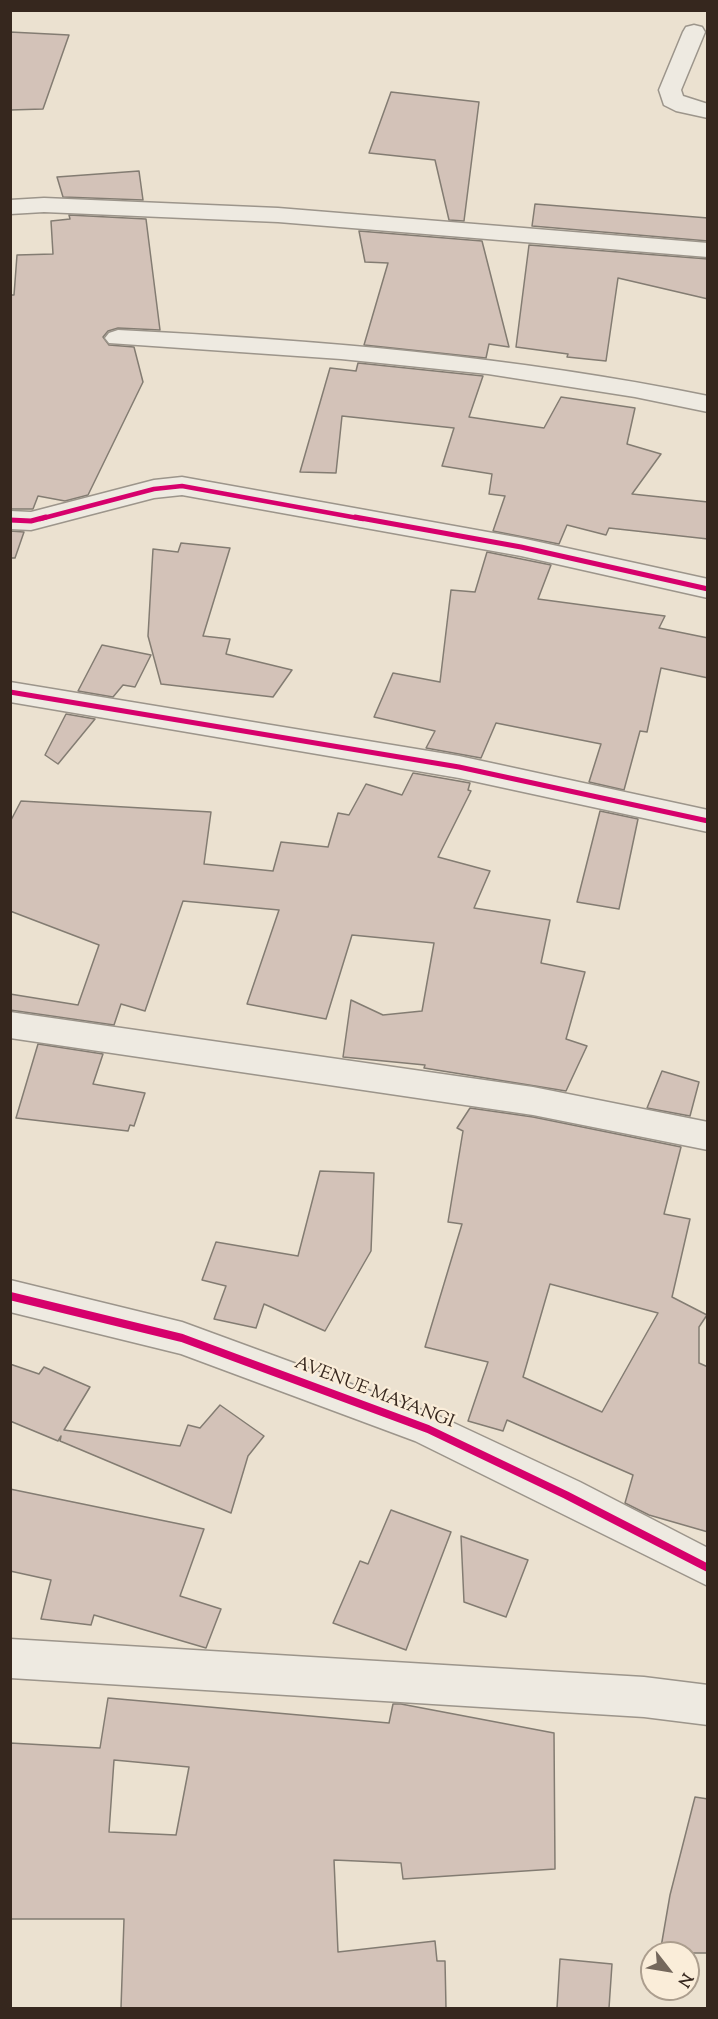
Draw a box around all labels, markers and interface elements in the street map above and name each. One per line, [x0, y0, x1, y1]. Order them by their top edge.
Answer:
street label: AVENUE MAYANGI [291, 1354, 457, 1434]
north arrow [640, 1941, 700, 2001]
text: N [671, 1968, 697, 1991]

